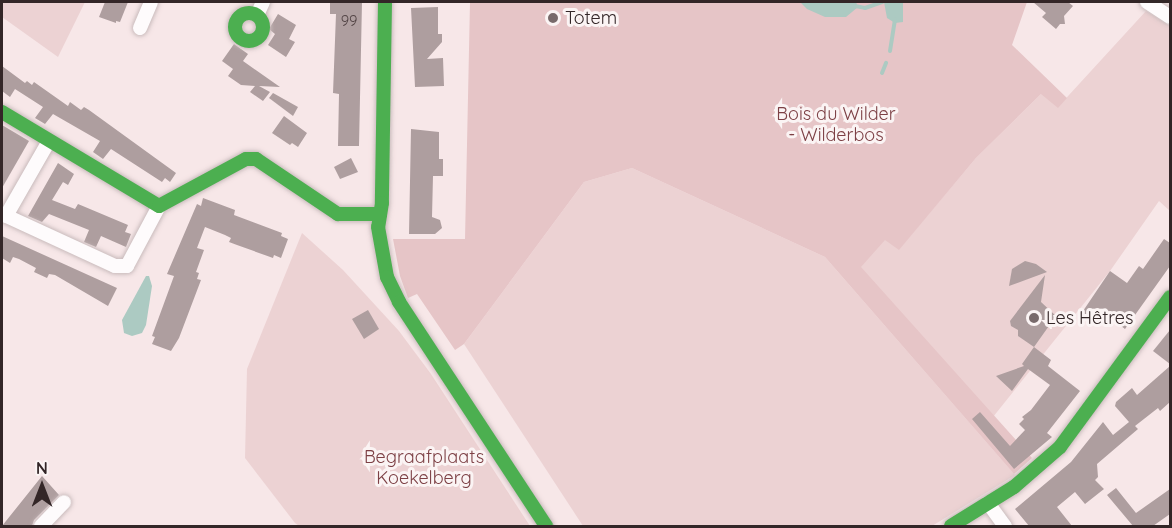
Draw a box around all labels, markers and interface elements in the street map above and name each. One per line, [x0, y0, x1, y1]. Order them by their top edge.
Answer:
place label: Totem [565, 7, 617, 29]
marker: Totem [546, 11, 560, 25]
house number: 99 [341, 12, 357, 30]
park label: Bois du Wilder - Wilderbos [776, 104, 896, 146]
place label: Les Hêtres [1046, 307, 1133, 329]
marker: Les Hêtres [1027, 311, 1041, 325]
park label: Begraafplaats Koekelberg [364, 447, 484, 490]
north arrow [12, 456, 72, 516]
text: N [36, 458, 48, 478]

